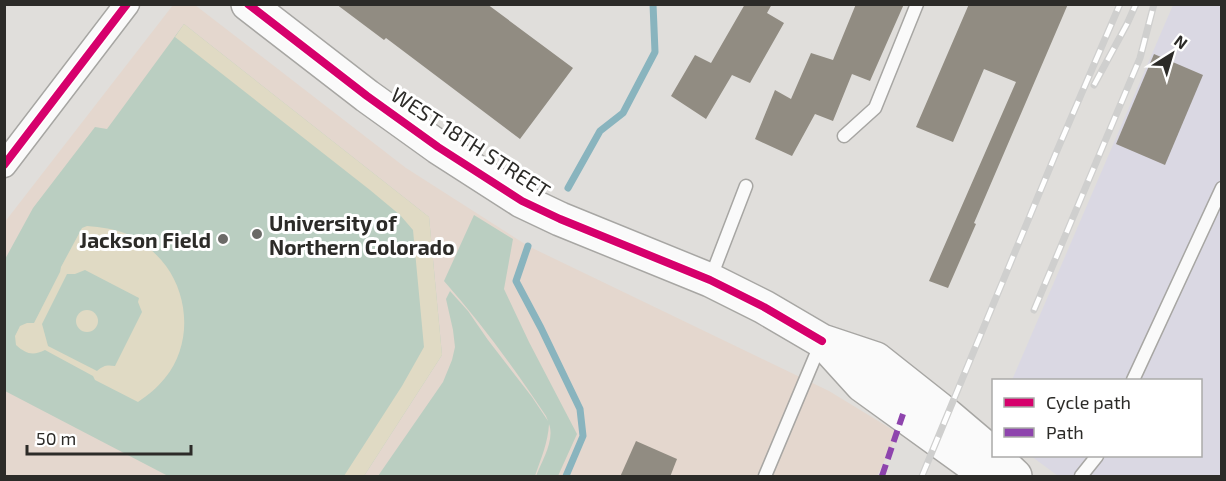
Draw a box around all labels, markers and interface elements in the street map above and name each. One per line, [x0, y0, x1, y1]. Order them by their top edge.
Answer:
north arrow [1142, 24, 1202, 84]
text: N [1171, 31, 1192, 53]
street label: WEST 18TH STREET [387, 81, 555, 203]
place label: University of Northern Colorado [269, 210, 455, 259]
place label: Jackson Field [79, 227, 211, 252]
marker: University of Northern Colorado [250, 227, 264, 241]
marker: Jackson Field [216, 232, 230, 246]
legend [992, 379, 1202, 457]
text: Cycle path [1046, 391, 1131, 413]
scale bar [27, 418, 190, 456]
text: Path [1046, 421, 1084, 443]
text: 50 m [36, 427, 76, 449]

